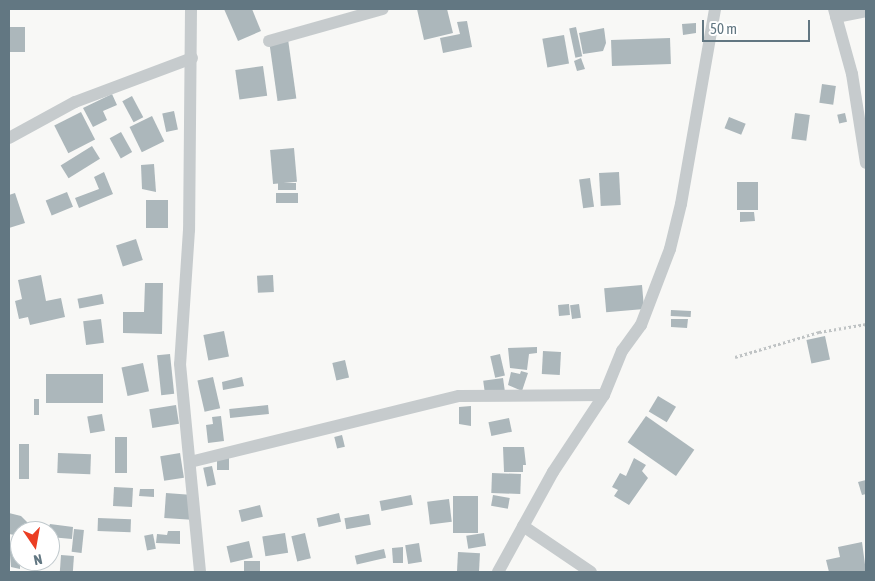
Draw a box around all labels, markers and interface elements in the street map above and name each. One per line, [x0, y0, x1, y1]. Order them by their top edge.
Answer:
scale bar [705, 10, 812, 42]
text: 50 m [710, 20, 737, 37]
north arrow [10, 521, 60, 571]
text: N [32, 551, 44, 568]

